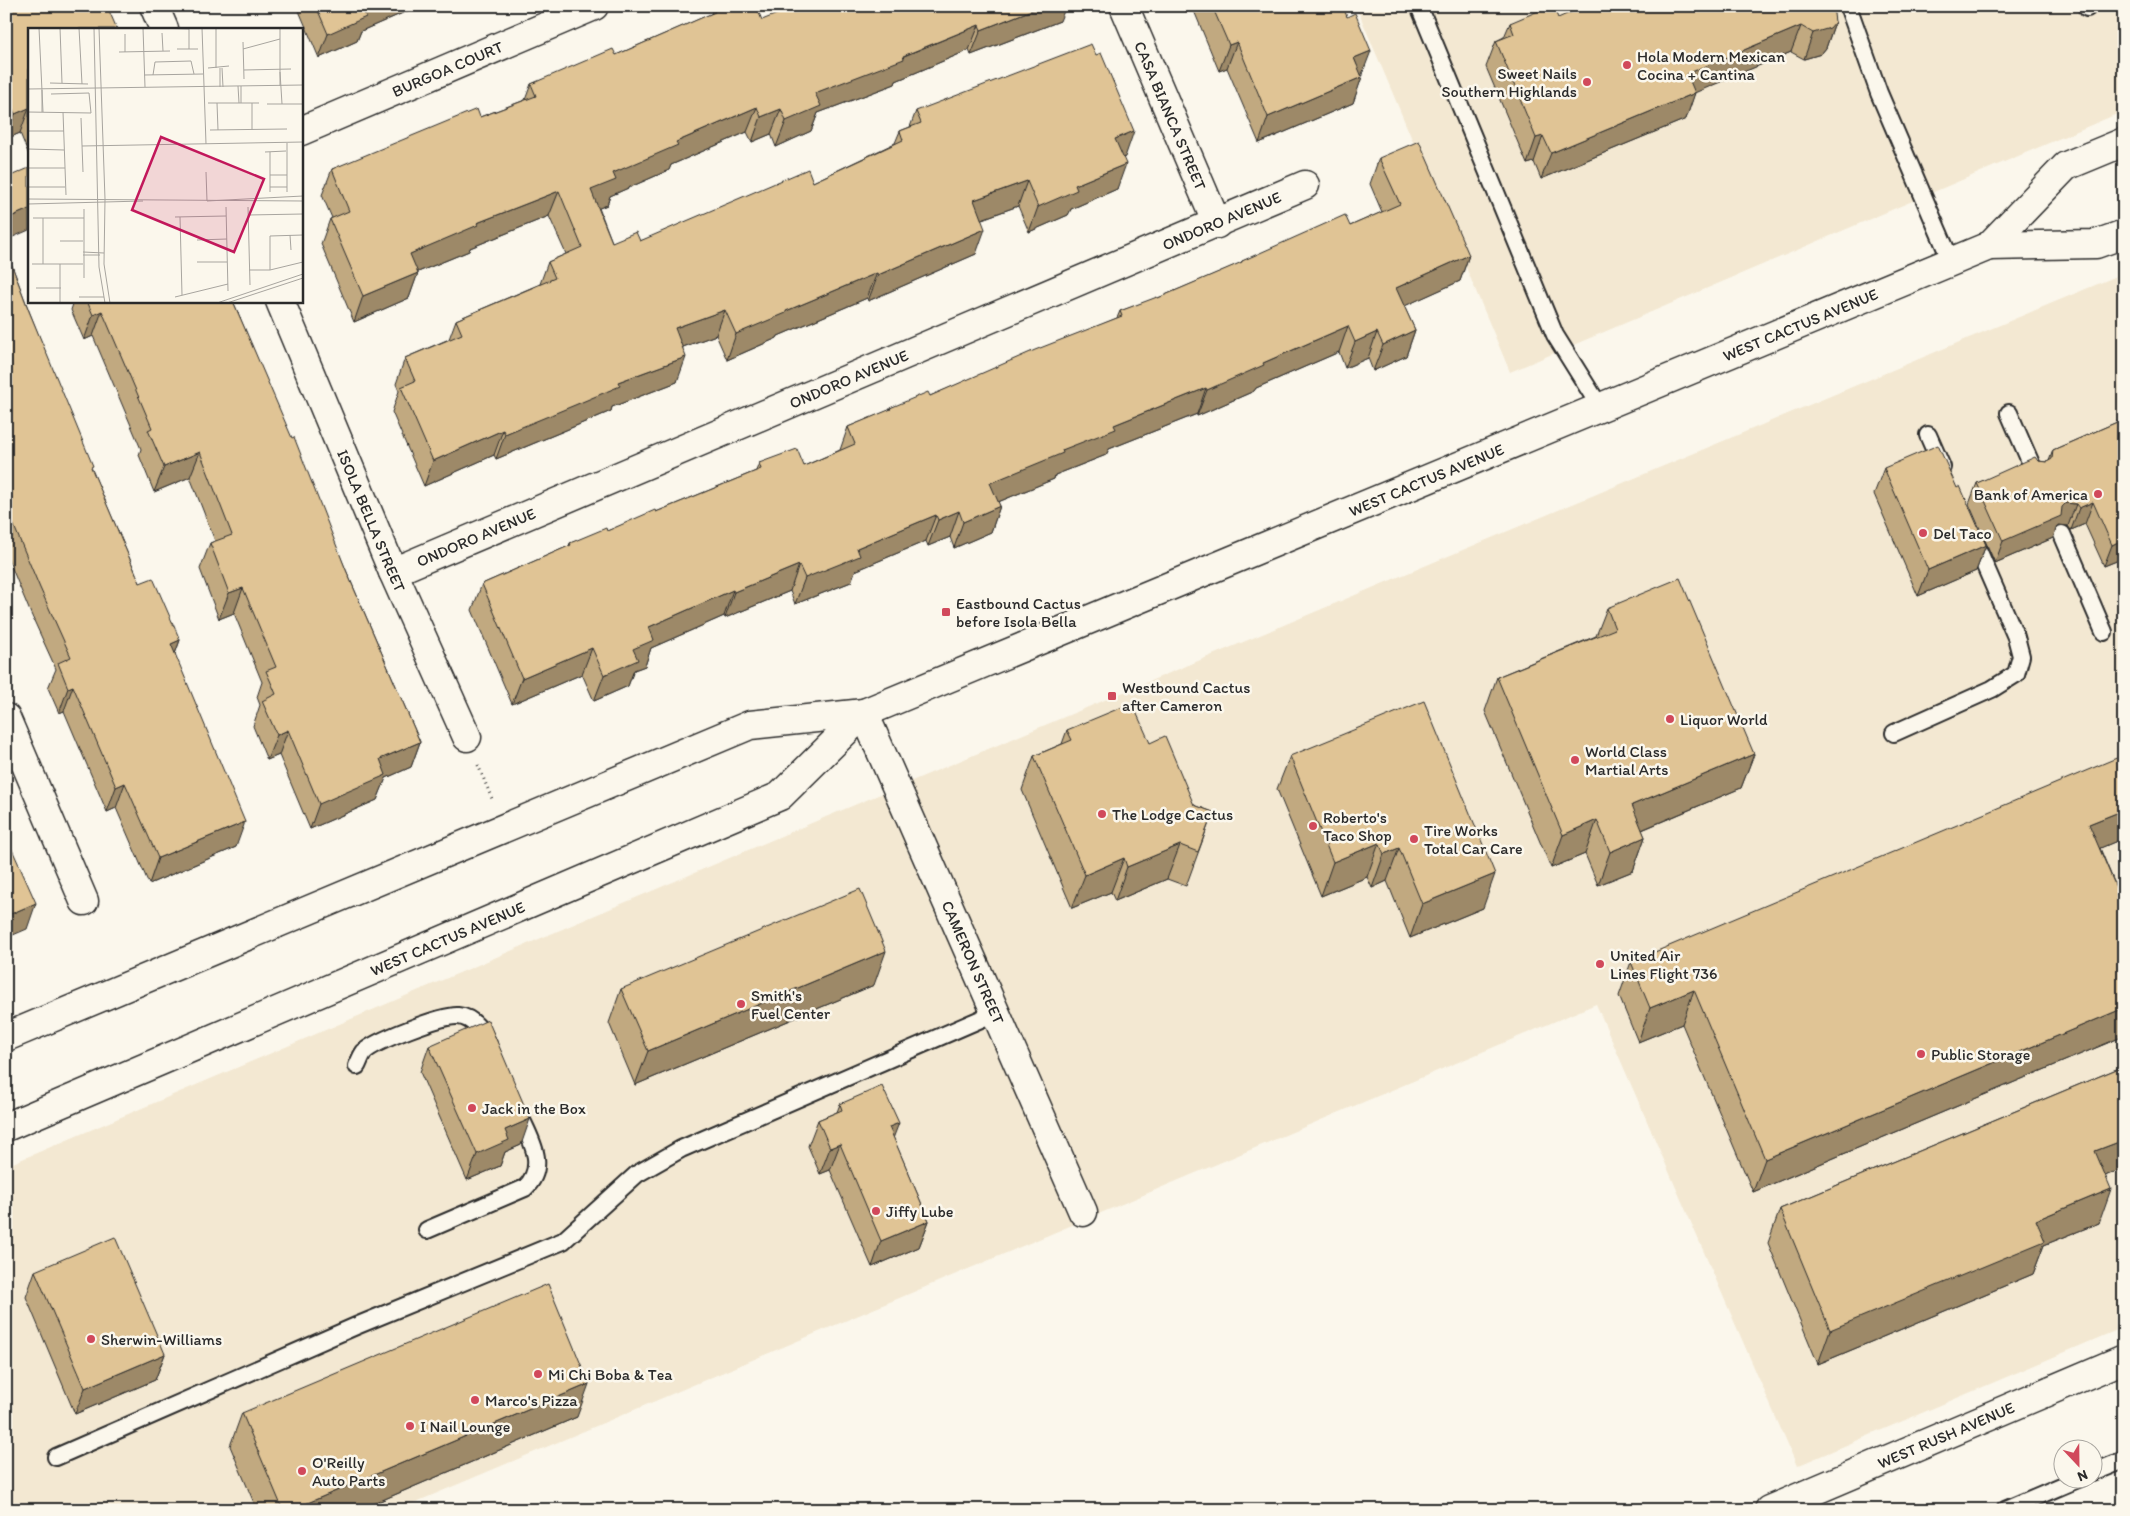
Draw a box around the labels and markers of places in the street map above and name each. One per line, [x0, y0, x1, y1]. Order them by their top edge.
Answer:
place label: Hola Modern Mexican Cocina + Cantina [1637, 47, 1785, 84]
marker: Hola Modern Mexican Cocina + Cantina [1621, 59, 1633, 71]
place label: Sweet Nails Southern Highlands [1442, 64, 1577, 101]
marker: Sweet Nails Southern Highlands [1581, 76, 1593, 88]
place label: Bank of America [1974, 485, 2088, 504]
marker: Bank of America [2092, 488, 2104, 500]
place label: Del Taco [1933, 524, 1992, 543]
marker: Del Taco [1917, 527, 1929, 539]
place label: Eastbound Cactus before Isola Bella [956, 594, 1081, 631]
marker: Eastbound Cactus before Isola Bella [940, 606, 952, 618]
place label: Westbound Cactus after Cameron [1122, 678, 1250, 715]
marker: Westbound Cactus after Cameron [1106, 690, 1118, 702]
place label: Liquor World [1680, 710, 1768, 729]
marker: Liquor World [1664, 713, 1676, 725]
place label: World Class Martial Arts [1585, 742, 1669, 779]
marker: World Class Martial Arts [1569, 754, 1581, 766]
place label: The Lodge Cactus [1112, 805, 1233, 824]
marker: The Lodge Cactus [1096, 808, 1108, 820]
place label: Roberto's Taco Shop [1323, 808, 1392, 845]
marker: Roberto's Taco Shop [1307, 820, 1319, 832]
place label: Tire Works Total Car Care [1424, 821, 1523, 858]
marker: Tire Works Total Car Care [1408, 833, 1420, 845]
place label: United Air Lines Flight 736 [1610, 946, 1718, 983]
marker: United Air Lines Flight 736 [1594, 958, 1606, 970]
place label: Smith's Fuel Center [751, 986, 831, 1023]
marker: Smith's Fuel Center [735, 998, 747, 1010]
place label: Public Storage [1931, 1045, 2030, 1064]
marker: Public Storage [1915, 1048, 1927, 1060]
place label: Jack in the Box [482, 1099, 586, 1118]
marker: Jack in the Box [466, 1102, 478, 1114]
place label: Jiffy Lube [886, 1202, 954, 1221]
marker: Jiffy Lube [870, 1205, 882, 1217]
place label: Sherwin-Williams [101, 1330, 222, 1349]
marker: Sherwin-Williams [85, 1333, 97, 1345]
place label: Mi Chi Boba & Tea [548, 1365, 673, 1384]
marker: Mi Chi Boba & Tea [532, 1368, 544, 1380]
place label: Marco's Pizza [485, 1391, 578, 1410]
marker: Marco's Pizza [469, 1394, 481, 1406]
place label: I Nail Lounge [420, 1417, 510, 1436]
marker: I Nail Lounge [404, 1420, 416, 1432]
place label: O'Reilly Auto Parts [312, 1453, 385, 1490]
marker: O'Reilly Auto Parts [296, 1465, 308, 1477]

